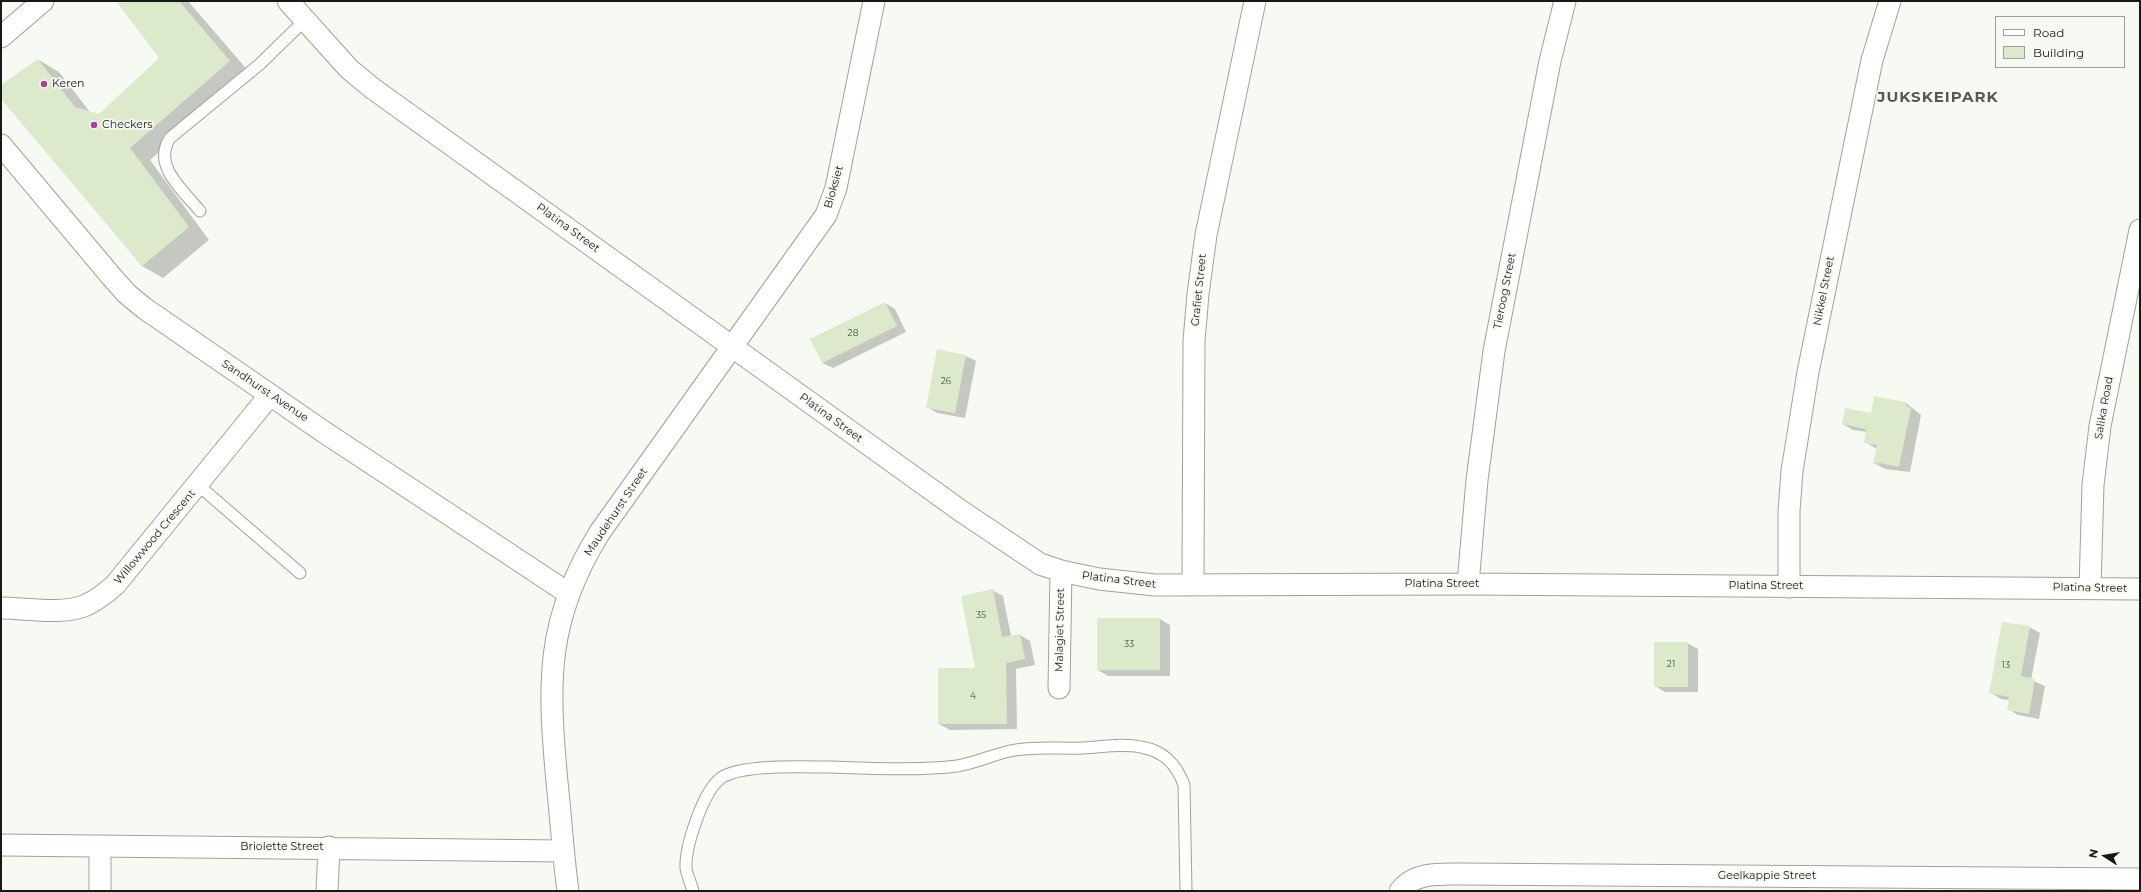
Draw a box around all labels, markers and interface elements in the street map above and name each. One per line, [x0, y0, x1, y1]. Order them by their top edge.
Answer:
legend [1995, 16, 2125, 68]
text: Road [2033, 25, 2064, 40]
text: Building [2033, 45, 2084, 60]
place label: Keren [52, 77, 85, 91]
marker: Keren [39, 79, 49, 89]
district label: JUKSKEIPARK [1877, 89, 1999, 107]
place label: Checkers [102, 118, 153, 132]
marker: Checkers [89, 120, 99, 130]
street label: Bioksiet [822, 164, 846, 210]
street label: Platina Street [534, 201, 602, 255]
street label: Tieroog Street [1491, 252, 1519, 330]
street label: Grafiet Street [1189, 253, 1209, 327]
street label: Nikkel Street [1811, 255, 1837, 327]
house number: 28 [848, 328, 858, 338]
street label: Sandhurst Avenue [219, 357, 311, 425]
street label: Salika Road [2092, 375, 2116, 441]
house number: 26 [941, 376, 951, 386]
street label: Platina Street [797, 391, 865, 445]
street label: Maudehurst Street [582, 465, 650, 559]
street label: Willowwood Crescent [112, 487, 198, 587]
street label: Platina Street [1081, 569, 1157, 591]
street label: Platina Street [1405, 577, 1479, 591]
street label: Platina Street [1729, 579, 1803, 593]
street label: Platina Street [2052, 581, 2128, 595]
street label: Malagiet Street [1053, 588, 1067, 672]
house number: 35 [976, 610, 986, 620]
house number: 33 [1124, 639, 1134, 649]
house number: 21 [1667, 659, 1675, 669]
house number: 13 [2002, 660, 2010, 670]
house number: 4 [970, 691, 976, 701]
north arrow [2085, 836, 2125, 876]
street label: Briolette Street [240, 840, 324, 854]
text: N [2085, 848, 2101, 859]
street label: Geelkappie Street [1718, 869, 1816, 883]

